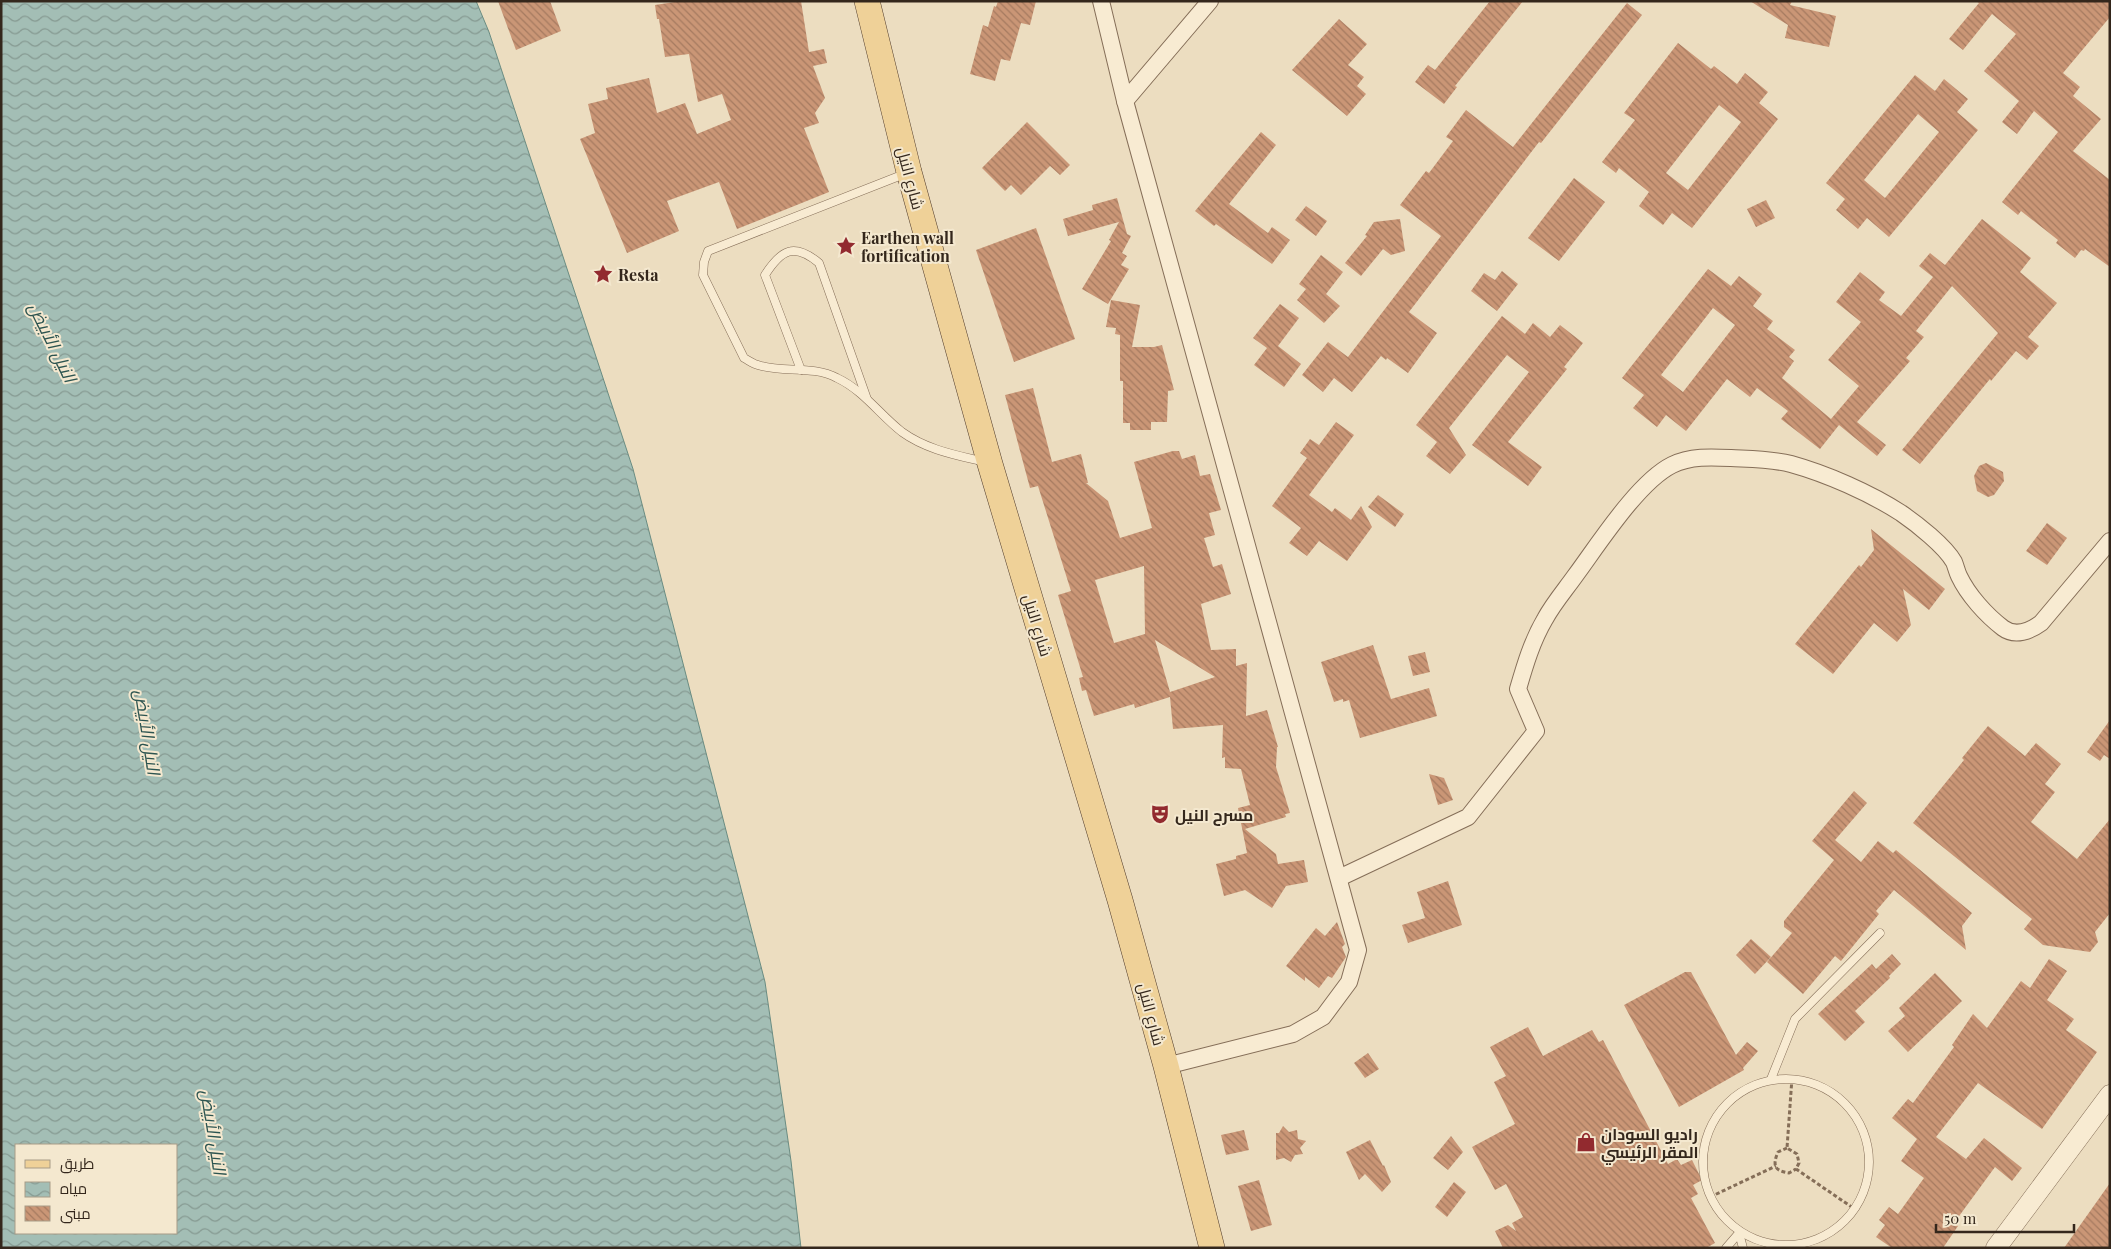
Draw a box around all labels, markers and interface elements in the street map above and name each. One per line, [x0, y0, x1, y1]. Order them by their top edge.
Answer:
street label: شارع النيل [891, 144, 929, 212]
place label: Earthen wall fortification [861, 227, 954, 266]
place icon: Earthen wall fortification [835, 235, 857, 257]
place icon: Resta [592, 263, 614, 285]
place label: Resta [618, 264, 659, 285]
water label: النيل الأبيض [23, 298, 84, 388]
street label: شارع النيل [1017, 591, 1057, 659]
water label: النيل الأبيض [129, 688, 167, 779]
theatre icon: مسرح النيل [1149, 803, 1171, 825]
place label: مسرح النيل [1175, 804, 1253, 826]
street label: شارع النيل [1132, 980, 1170, 1048]
water label: النيل الأبيض [195, 1088, 233, 1179]
place label: راديو السودان المقر الرئيسي [1601, 1123, 1699, 1165]
shop icon: راديو السودان المقر الرئيسي [1575, 1131, 1597, 1153]
legend [15, 1144, 178, 1234]
text: طريق [60, 1153, 94, 1174]
text: مياه [60, 1178, 87, 1198]
scale bar [1936, 1202, 2074, 1234]
text: مبنى [60, 1203, 91, 1224]
text: 50 m [1944, 1208, 1977, 1228]

